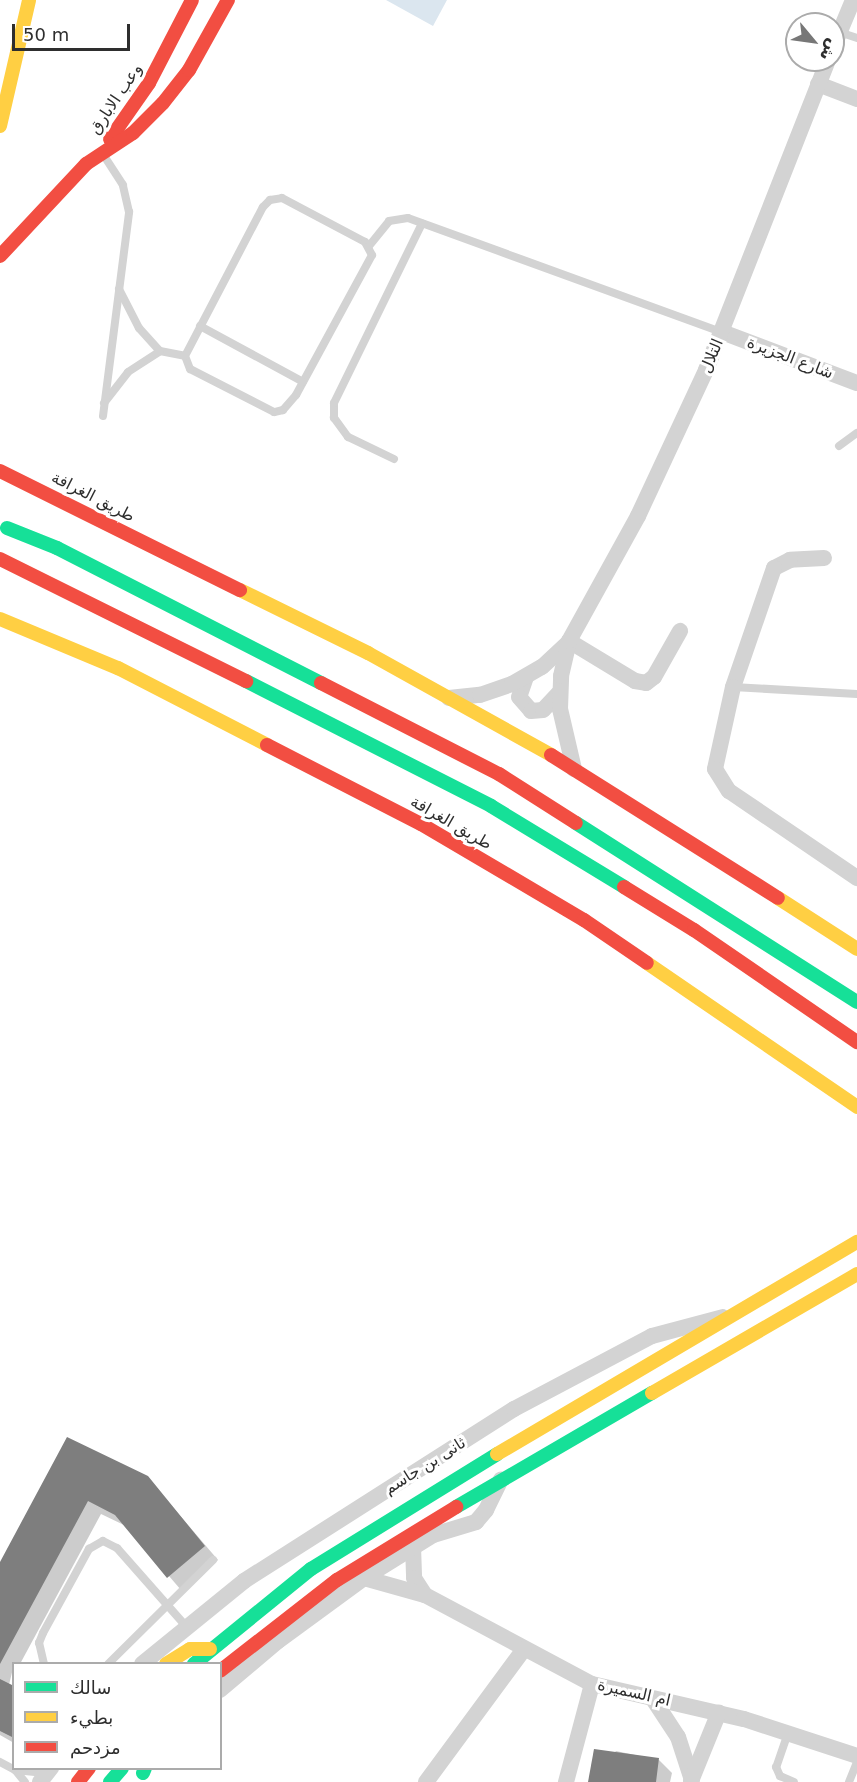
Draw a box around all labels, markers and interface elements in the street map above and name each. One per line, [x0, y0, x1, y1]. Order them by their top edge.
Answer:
scale bar [15, 12, 134, 50]
north arrow [785, 12, 845, 72]
text: 50 m [23, 24, 69, 45]
text: ش [816, 36, 843, 64]
street label: وعب الابارق [85, 60, 147, 138]
street label: شارع الجزيرة [744, 333, 836, 383]
street label: التلال [696, 336, 728, 376]
street label: طريق الغرافة [48, 468, 138, 526]
street label: طريق الغرافة [407, 792, 495, 854]
street label: ثانى بن جاسم [381, 1433, 469, 1499]
legend [12, 1662, 222, 1770]
street label: ام السميرة [596, 1675, 672, 1711]
text: سالك [70, 1677, 111, 1698]
text: بطيء [70, 1707, 113, 1728]
text: مزدحم [70, 1737, 121, 1758]

